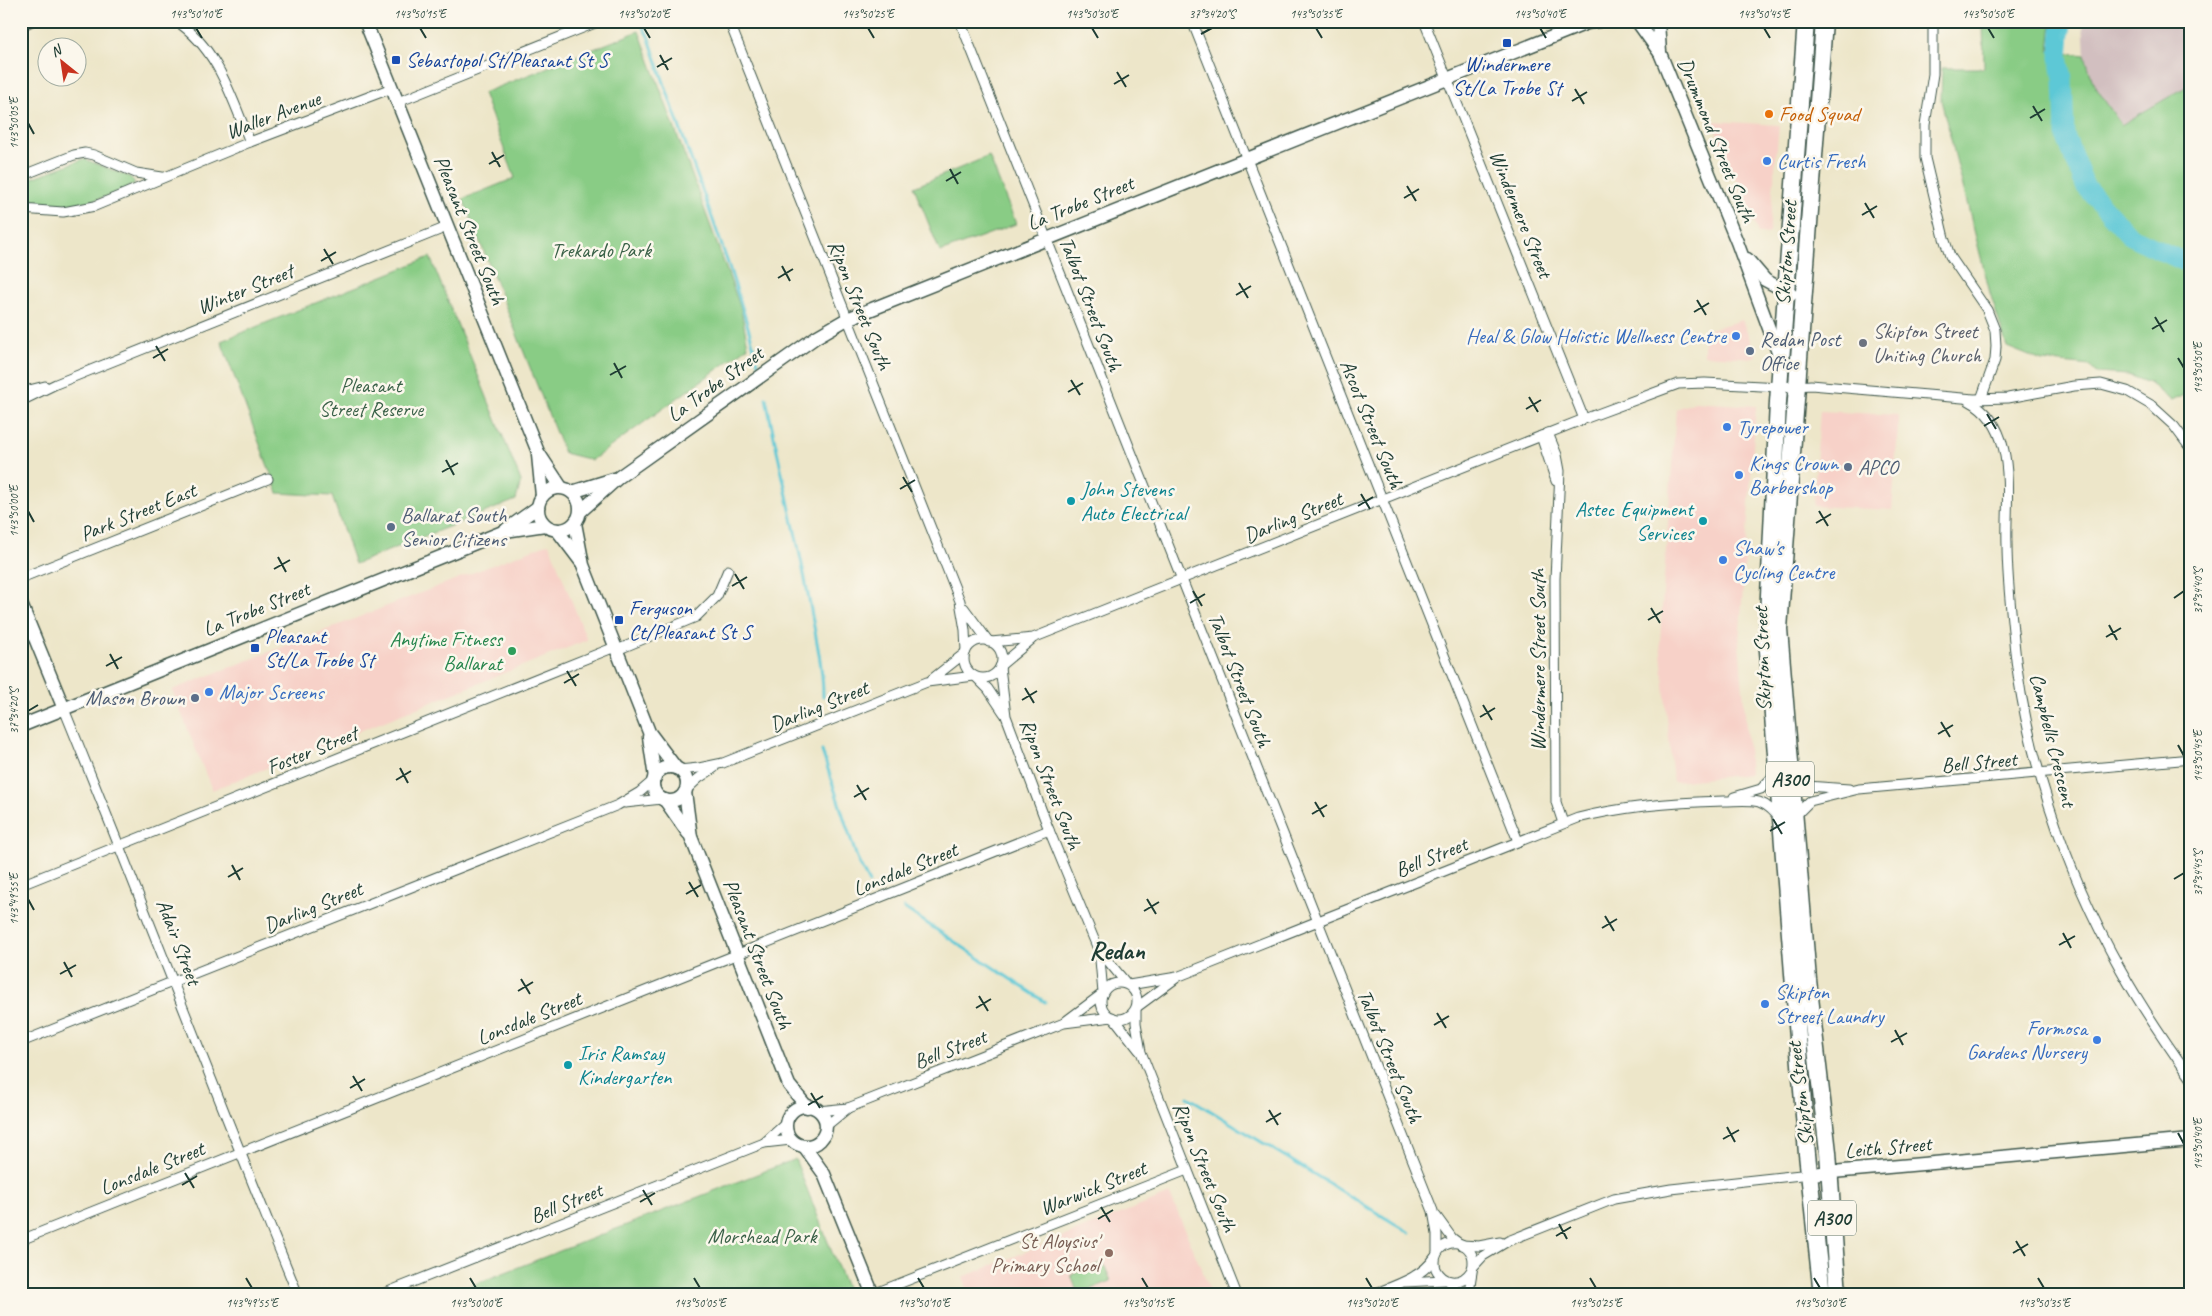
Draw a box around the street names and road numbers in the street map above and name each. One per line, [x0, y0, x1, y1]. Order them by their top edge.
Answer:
street label: Drummond Street South [1672, 54, 1762, 227]
street label: Waller Avenue [222, 85, 325, 145]
street label: Windermere Street [1484, 146, 1559, 283]
street label: Pleasant Street South [428, 152, 512, 309]
street label: La Trobe Street [1023, 169, 1139, 236]
street label: Skipton Street [1769, 198, 1803, 306]
street label: Talbot Street South [1053, 233, 1129, 376]
street label: Ripon Street South [822, 236, 898, 375]
street label: Winter Street [193, 257, 300, 320]
street label: La Trobe Street [662, 339, 770, 428]
street label: Ascot Street South [1334, 356, 1410, 494]
street label: Park Street East [76, 476, 202, 547]
street label: Darling Street [1240, 485, 1348, 548]
street label: Windermere Street South [1525, 568, 1551, 751]
street label: La Trobe Street [199, 575, 315, 642]
street label: Skipton Street [1747, 604, 1777, 712]
street label: Talbot Street South [1202, 609, 1278, 752]
street label: Campbells Crescent [2024, 671, 2083, 811]
street label: Darling Street [766, 674, 874, 737]
street label: Ripon Street South [1014, 715, 1088, 854]
street label: Foster Street [263, 719, 364, 780]
street label: Bell Street [1940, 746, 2020, 778]
road number: A300 [1766, 762, 1814, 796]
street label: Bell Street [1391, 830, 1473, 883]
street label: Lonsdale Street [849, 835, 963, 902]
street label: Darling Street [260, 875, 368, 938]
street label: Pleasant Street South [718, 875, 799, 1033]
street label: Adair Street [151, 895, 208, 991]
street label: Lonsdale Street [473, 984, 587, 1051]
street label: Talbot Street South [1351, 985, 1429, 1128]
street label: Bell Street [910, 1023, 992, 1075]
street label: Skipton Street [1780, 1039, 1819, 1147]
street label: Ripon Street South [1167, 1098, 1243, 1237]
street label: Leith Street [1844, 1130, 1934, 1164]
street label: Lonsdale Street [96, 1134, 210, 1201]
street label: Warwick Street [1036, 1154, 1152, 1221]
street label: Bell Street [526, 1176, 608, 1229]
road number: A300 [1808, 1200, 1856, 1236]

